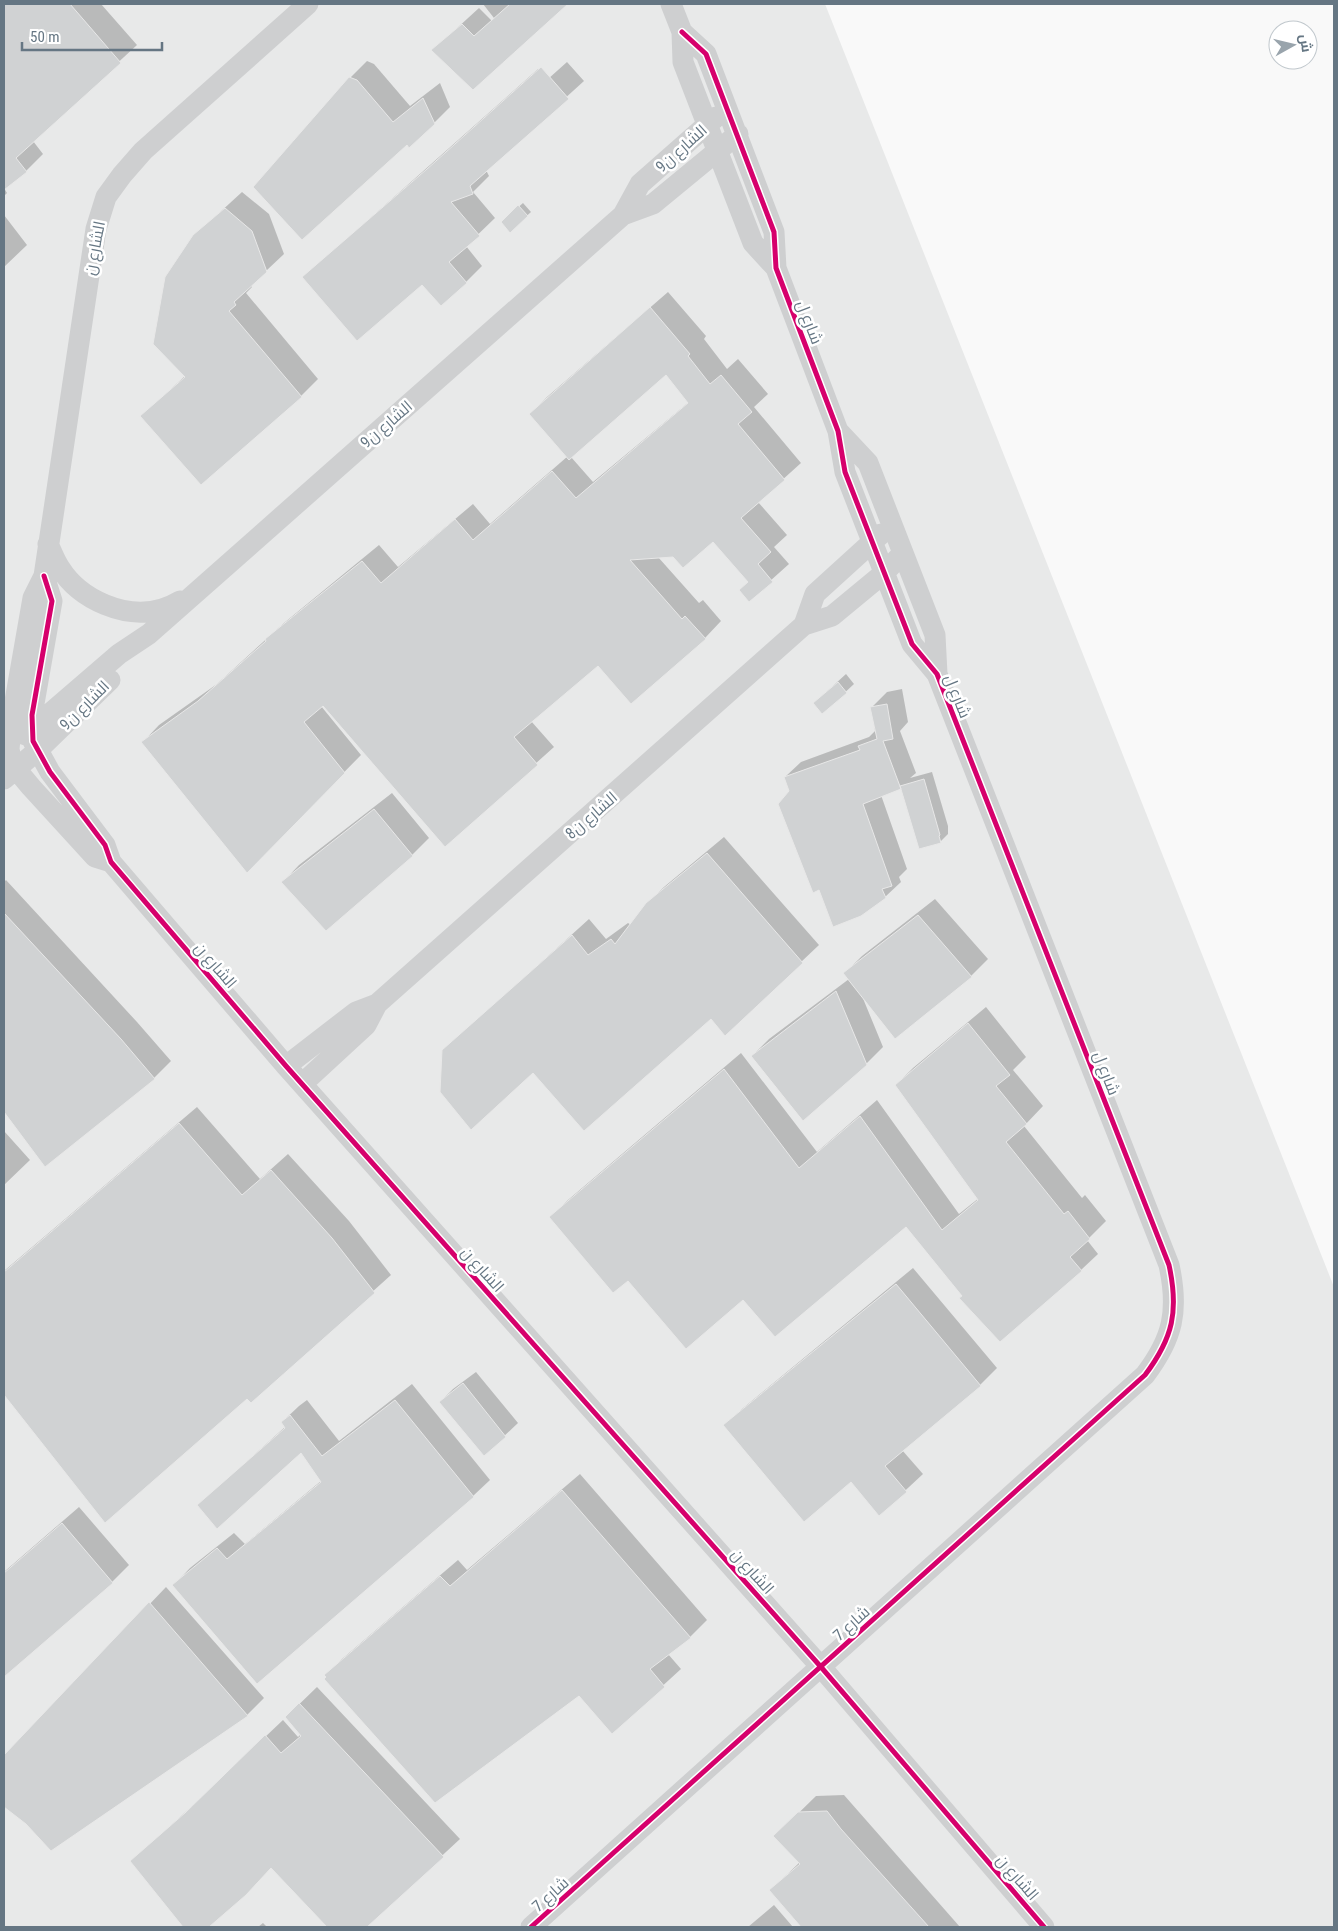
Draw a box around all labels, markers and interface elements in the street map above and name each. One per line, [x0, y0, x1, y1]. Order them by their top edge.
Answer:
scale bar [22, 20, 162, 52]
north arrow [1268, 20, 1318, 70]
text: 50 m [30, 28, 60, 46]
text: ش [1296, 33, 1315, 53]
street label: الشارع ن9 [652, 120, 712, 178]
street label: الشارع ن [80, 220, 111, 277]
street label: شارع ل [791, 298, 827, 347]
street label: الشارع ن9 [357, 397, 417, 454]
street label: شارع ل [938, 672, 975, 722]
street label: الشارع ن9 [56, 677, 115, 736]
street label: الشارع ن8 [562, 788, 622, 845]
street label: الشارع ن [189, 939, 241, 993]
street label: شارع ل [1088, 1049, 1124, 1098]
street label: الشارع ن [456, 1243, 508, 1297]
street label: الشارع ن [726, 1545, 778, 1599]
street label: شارع 7 [829, 1602, 875, 1646]
street label: الشارع ن [991, 1851, 1043, 1905]
street label: شارع 7 [528, 1873, 574, 1917]

